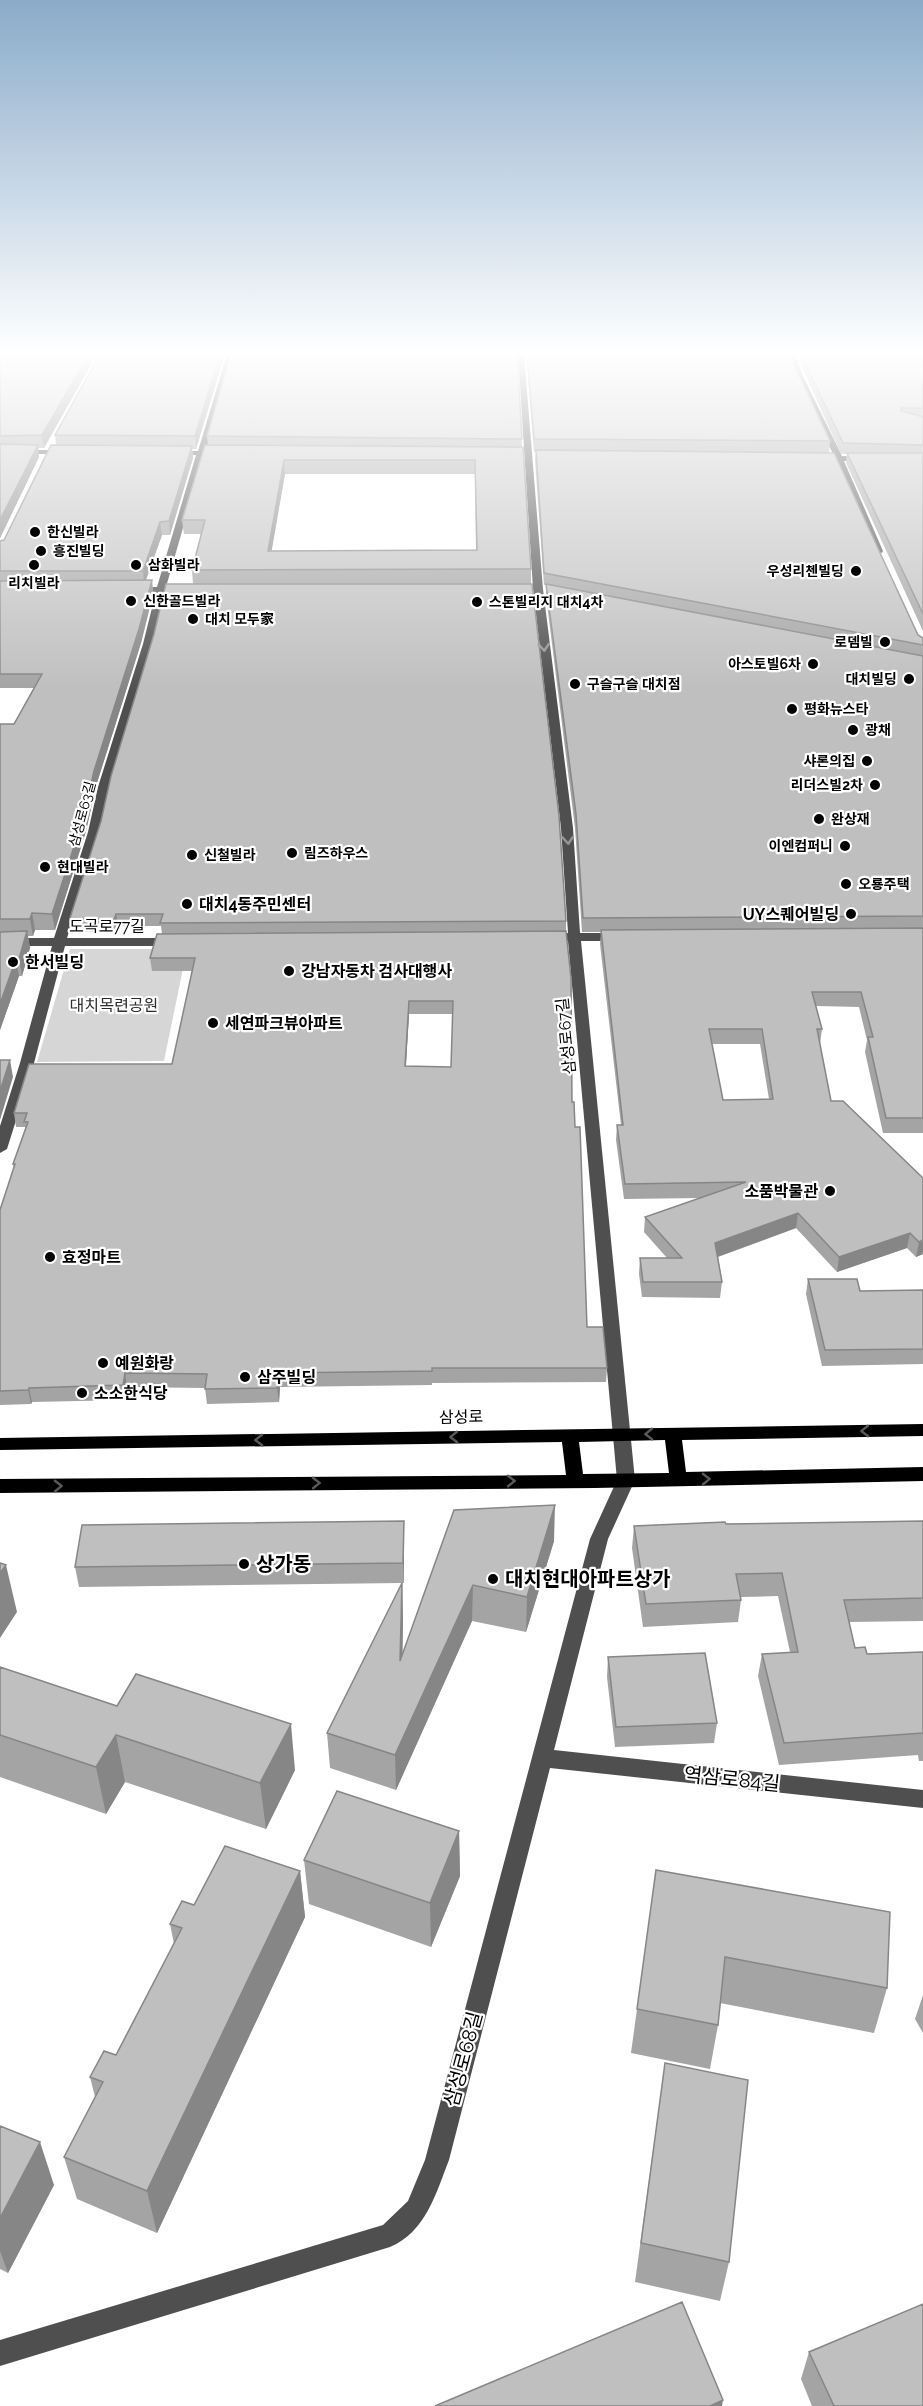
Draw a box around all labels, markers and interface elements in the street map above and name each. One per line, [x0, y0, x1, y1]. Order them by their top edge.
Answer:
place label: 한신빌라 [47, 524, 99, 540]
marker: 한신빌라 [28, 525, 42, 539]
place label: 흥진빌딩 [53, 543, 105, 559]
marker: 흥진빌딩 [34, 544, 48, 558]
place label: 삼화빌라 [148, 557, 200, 573]
marker: 리치빌라 [27, 558, 41, 572]
marker: 삼화빌라 [129, 558, 143, 572]
place label: 우성리첸빌딩 [767, 563, 844, 579]
marker: 우성리첸빌딩 [849, 564, 863, 578]
place label: 리치빌라 [8, 575, 60, 591]
place label: 신한골드빌라 [143, 593, 220, 609]
marker: 신한골드빌라 [124, 594, 138, 608]
place label: 스톤빌리지 대치4차 [489, 594, 604, 610]
marker: 스톤빌리지 대치4차 [470, 595, 484, 609]
place label: 대치 모두家 [205, 611, 274, 627]
marker: 대치 모두家 [186, 612, 200, 626]
place label: 로뎀빌 [834, 634, 873, 650]
marker: 로뎀빌 [878, 635, 892, 649]
one-way arrow [537, 642, 550, 651]
place label: 아스토빌6차 [728, 656, 801, 672]
marker: 아스토빌6차 [806, 657, 820, 671]
place label: 대치빌딩 [845, 671, 897, 687]
marker: 대치빌딩 [902, 672, 916, 686]
place label: 구슬구슬 대치점 [587, 676, 681, 692]
marker: 구슬구슬 대치점 [568, 677, 582, 691]
place label: 평화뉴스타 [804, 701, 869, 717]
marker: 평화뉴스타 [785, 702, 799, 716]
place label: 광채 [865, 722, 891, 738]
marker: 광채 [846, 723, 860, 737]
place label: 샤론의집 [803, 753, 855, 769]
marker: 샤론의집 [860, 754, 874, 768]
place label: 리더스빌2차 [791, 777, 863, 793]
marker: 리더스빌2차 [868, 778, 882, 792]
street label: 삼성로63길 [66, 779, 98, 849]
place label: 완상재 [831, 811, 870, 827]
marker: 완상재 [812, 812, 826, 826]
one-way arrow [561, 836, 574, 845]
place label: 이엔컴퍼니 [769, 838, 833, 854]
marker: 이엔컴퍼니 [838, 839, 852, 853]
place label: 림즈하우스 [304, 845, 369, 861]
marker: 림즈하우스 [285, 846, 299, 860]
place label: 신철빌라 [204, 847, 256, 863]
marker: 신철빌라 [185, 848, 199, 862]
place label: 현대빌라 [57, 859, 109, 875]
marker: 현대빌라 [38, 860, 52, 874]
place label: 오룡주택 [858, 876, 910, 892]
marker: 오룡주택 [839, 877, 853, 891]
place label: 대치4동주민센터 [199, 895, 311, 914]
marker: 대치4동주민센터 [180, 897, 194, 911]
place label: UY스퀘어빌딩 [743, 905, 839, 924]
marker: UY스퀘어빌딩 [844, 907, 858, 921]
street label: 도곡로77길 [69, 917, 145, 936]
place label: 한서빌딩 [25, 953, 84, 972]
marker: 한서빌딩 [6, 955, 20, 969]
place label: 강남자동차 검사대행사 [301, 962, 452, 981]
marker: 강남자동차 검사대행사 [282, 964, 296, 978]
park label: 대치목련공원 [70, 996, 158, 1015]
street label: 삼성로67길 [553, 997, 579, 1075]
place label: 세연파크뷰아파트 [225, 1014, 343, 1033]
marker: 세연파크뷰아파트 [206, 1016, 220, 1030]
place label: 소품박물관 [744, 1182, 818, 1201]
marker: 소품박물관 [823, 1184, 837, 1198]
place label: 효정마트 [62, 1248, 121, 1267]
marker: 효정마트 [43, 1250, 57, 1264]
place label: 예원화랑 [115, 1354, 174, 1373]
marker: 예원화랑 [96, 1356, 110, 1370]
place label: 삼주빌딩 [257, 1368, 316, 1387]
marker: 삼주빌딩 [238, 1370, 252, 1384]
place label: 소소한식당 [94, 1384, 168, 1403]
marker: 소소한식당 [75, 1386, 89, 1400]
street label: 삼성로 [439, 1407, 484, 1427]
one-way arrow [860, 1424, 869, 1437]
one-way arrow [644, 1428, 653, 1440]
one-way arrow [449, 1431, 458, 1443]
one-way arrow [254, 1434, 263, 1446]
one-way arrow [702, 1472, 711, 1485]
one-way arrow [507, 1475, 516, 1488]
one-way arrow [312, 1477, 321, 1489]
one-way arrow [54, 1480, 63, 1492]
place label: 상가동 [256, 1552, 311, 1576]
marker: 상가동 [237, 1557, 251, 1571]
place label: 대치현대아파트상가 [505, 1567, 671, 1591]
marker: 대치현대아파트상가 [486, 1572, 500, 1586]
street label: 역삼로84길 [683, 1762, 781, 1796]
street label: 삼성로68길 [439, 2009, 487, 2109]

